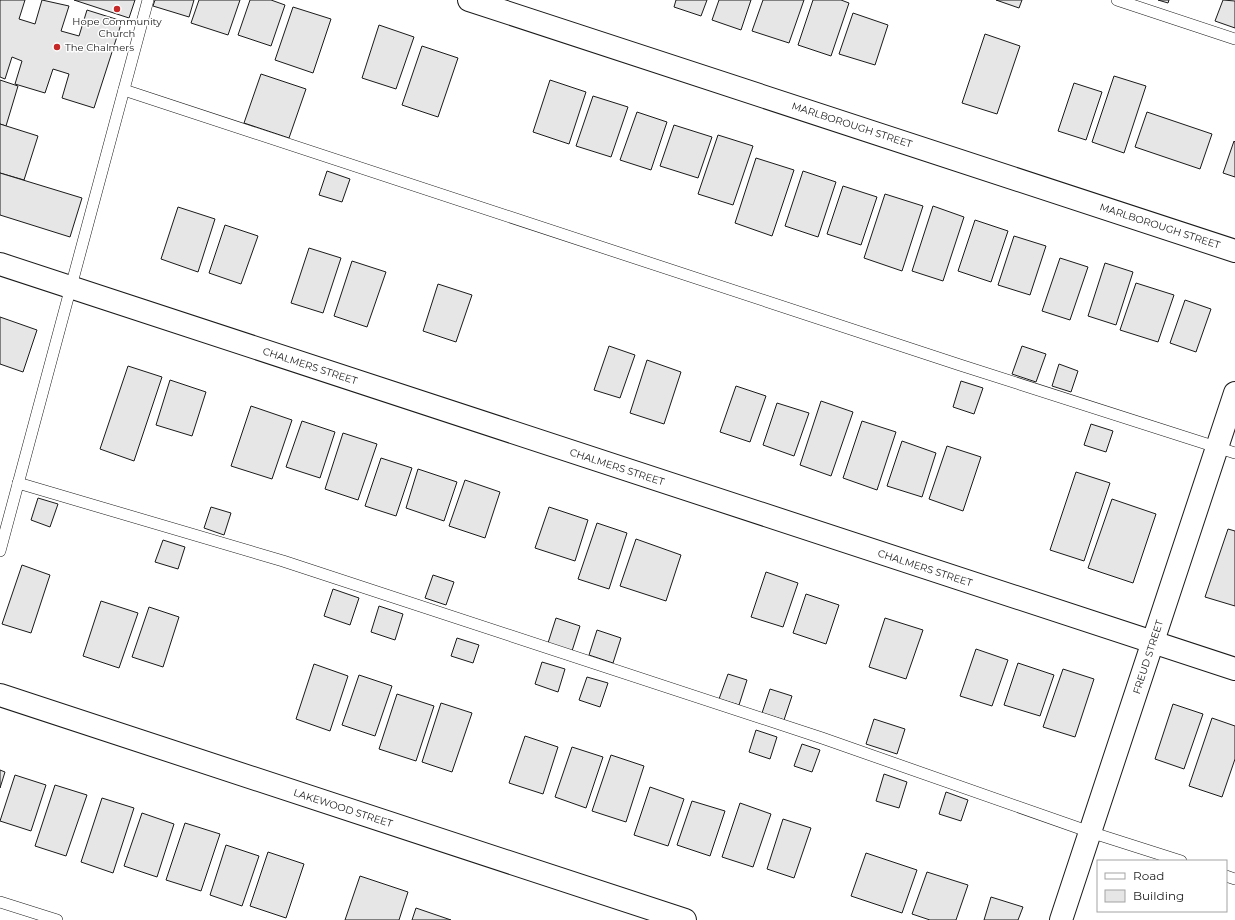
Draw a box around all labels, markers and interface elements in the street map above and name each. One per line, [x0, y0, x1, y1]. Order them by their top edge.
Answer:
marker: Hope Community Church [112, 4, 122, 14]
place label: Hope Community Church [72, 15, 162, 40]
place label: The Chalmers [65, 41, 134, 54]
marker: The Chalmers [52, 42, 62, 52]
street label: MARLBOROUGH STREET [790, 99, 914, 151]
street label: MARLBOROUGH STREET [1098, 200, 1222, 252]
street label: CHALMERS STREET [261, 345, 359, 388]
street label: CHALMERS STREET [568, 446, 666, 489]
street label: CHALMERS STREET [876, 547, 974, 590]
street label: FREUD STREET [1130, 618, 1166, 696]
street label: LAKEWOOD STREET [292, 786, 394, 830]
legend [1097, 860, 1227, 912]
text: Road [1133, 868, 1164, 883]
text: Building [1133, 888, 1184, 903]

